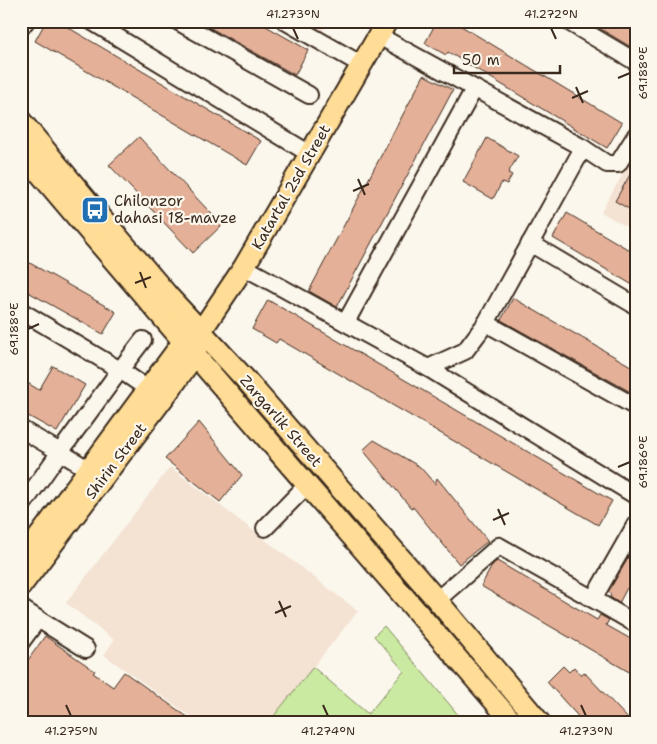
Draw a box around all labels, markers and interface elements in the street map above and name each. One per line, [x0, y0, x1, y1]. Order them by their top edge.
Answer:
text: 41.273°N [266, 6, 320, 22]
text: 41.272°N [524, 6, 578, 22]
scale bar [454, 42, 561, 74]
text: 69.188°E [635, 47, 651, 99]
text: 50 m [462, 50, 500, 70]
street label: Katartal 2sd Street [247, 121, 335, 253]
place label: Chilonzor dahasi 18-mavze [114, 191, 237, 228]
bus stop icon: Chilonzor dahasi 18-mavze [80, 195, 110, 225]
text: 69.188°E [6, 303, 22, 355]
street label: Zargarlik Street [236, 371, 326, 471]
street label: Shirin Street [81, 419, 151, 503]
text: 69.186°E [635, 436, 651, 488]
text: 41.275°N [44, 723, 98, 739]
text: 41.274°N [301, 723, 355, 739]
text: 41.273°N [559, 723, 613, 739]

